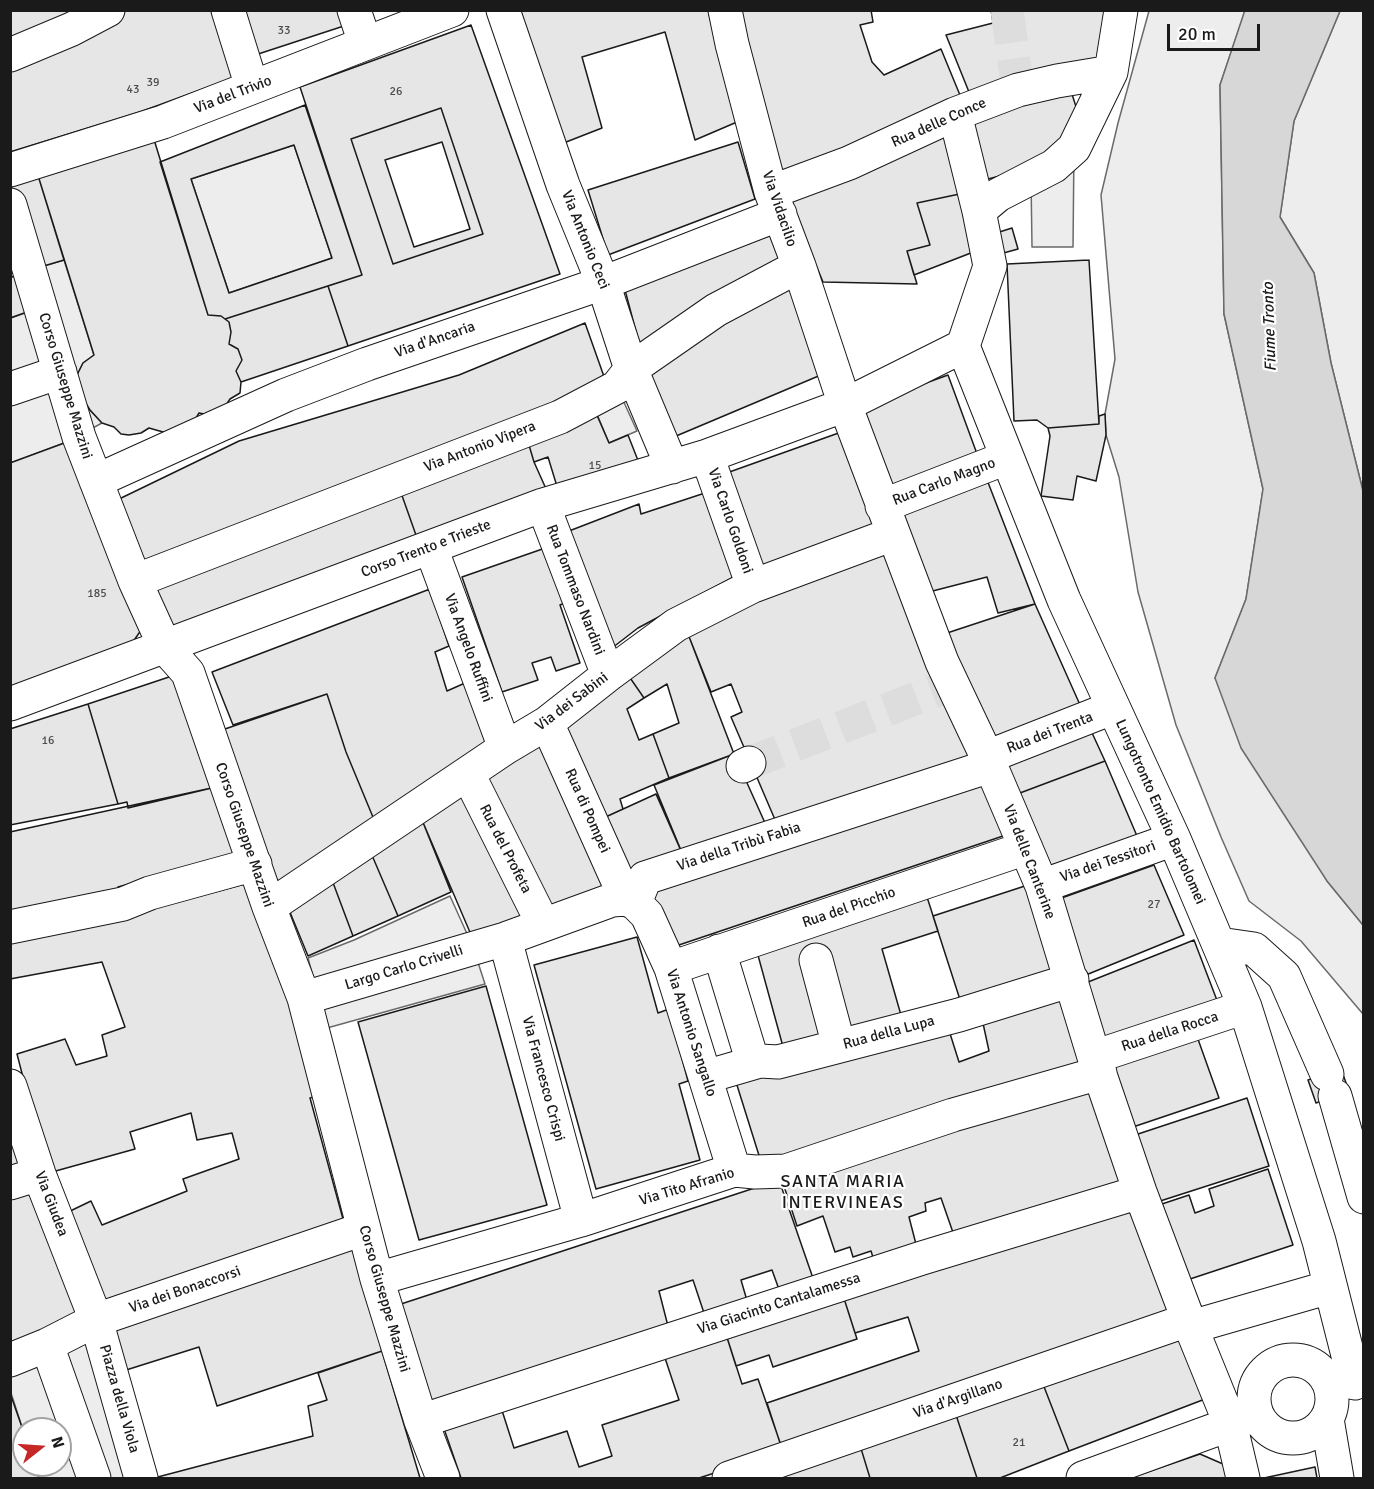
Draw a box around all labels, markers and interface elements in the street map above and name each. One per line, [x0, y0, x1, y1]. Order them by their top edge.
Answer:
scale bar [1170, 12, 1263, 50]
text: 20 m [1178, 23, 1216, 45]
house number: 33 [278, 24, 290, 38]
street label: Via del Trivio [192, 72, 274, 118]
house number: 39 [147, 76, 159, 90]
house number: 43 [127, 83, 139, 97]
house number: 26 [390, 85, 402, 99]
street label: Rua delle Conce [889, 94, 989, 152]
street label: Via Vidacilio [758, 169, 800, 249]
street label: Via Antonio Ceci [557, 188, 613, 292]
water label: Fiume Tronto [1259, 282, 1281, 372]
street label: Corso Giuseppe Mazzini [34, 311, 96, 461]
street label: Via d'Ancaria [392, 318, 478, 362]
street label: Via Antonio Vipera [422, 417, 538, 477]
street label: Rua Carlo Magno [890, 454, 998, 510]
house number: 15 [589, 459, 601, 473]
street label: Via Carlo Goldoni [703, 466, 757, 576]
street label: Corso Trento e Trieste [358, 516, 494, 582]
street label: Rua Tommaso Nardini [542, 522, 608, 658]
house number: 185 [87, 587, 107, 601]
street label: Via Angelo Ruffini [440, 591, 496, 705]
street label: Via dei Sabini [532, 669, 612, 735]
street label: Rua dei Trenta [1004, 708, 1096, 758]
street label: Lungotronto Emidio Bartolomei [1111, 717, 1209, 907]
house number: 16 [42, 734, 54, 748]
street label: Corso Giuseppe Mazzini [211, 760, 277, 910]
street label: Rua di Pompei [560, 766, 614, 856]
street label: Rua del Profeta [475, 802, 535, 896]
street label: Via delle Canterine [999, 802, 1059, 922]
street label: Via della Tribù Fabia [675, 819, 803, 875]
street label: Via dei Tessitori [1058, 837, 1158, 887]
street label: Rua del Picchio [800, 884, 898, 932]
house number: 27 [1148, 898, 1160, 912]
street label: Largo Carlo Crivelli [343, 941, 465, 995]
street label: Via Antonio Sangallo [662, 967, 720, 1099]
street label: Rua della Rocca [1119, 1008, 1221, 1056]
street label: Rua della Lupa [841, 1012, 937, 1054]
street label: Via Francesco Crispi [518, 1014, 568, 1144]
street label: Via Tito Afranio [637, 1164, 737, 1210]
street label: Via Giudea [30, 1169, 72, 1239]
district label: SANTA MARIA INTERVINEAS [780, 1171, 906, 1214]
street label: Corso Giuseppe Mazzini [354, 1223, 414, 1375]
street label: Via dei Bonaccorsi [127, 1262, 243, 1318]
street label: Via Giacinto Cantalamessa [695, 1269, 863, 1339]
street label: Piazza della Viola [95, 1343, 143, 1455]
street label: Via d'Argillano [911, 1375, 1005, 1423]
north arrow [12, 1417, 72, 1477]
text: N [46, 1434, 68, 1451]
house number: 21 [1013, 1436, 1025, 1450]

